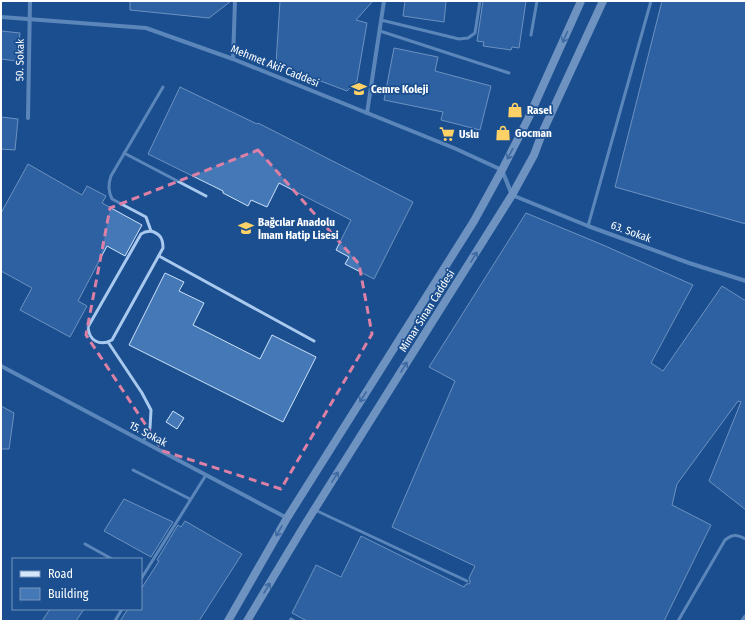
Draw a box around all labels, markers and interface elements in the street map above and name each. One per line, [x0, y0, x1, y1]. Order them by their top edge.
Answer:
one-way arrow [561, 30, 569, 42]
street label: 50. Sokak [13, 38, 27, 81]
street label: Mehmet Akif Caddesi [229, 42, 321, 90]
school or university icon: Cemre Koleji [350, 80, 368, 98]
place label: Cemre Koleji [371, 83, 429, 96]
shop icon: Rasel [506, 101, 524, 119]
place label: Rasel [527, 104, 553, 117]
shop icon: Gocman [494, 124, 512, 142]
supermarket icon: Uslu [438, 125, 456, 143]
place label: Gocman [515, 127, 552, 140]
place label: Uslu [459, 128, 479, 141]
one-way arrow [506, 148, 513, 160]
place label: Bağcılar Anadolu İmam Hatip Lisesi [258, 216, 339, 242]
school or university icon: Bağcılar Anadolu İmam Hatip Lisesi [237, 219, 255, 237]
street label: 63. Sokak [609, 219, 654, 246]
one-way arrow [470, 252, 478, 263]
street label: Mimar Sinan Caddesi [397, 267, 458, 354]
one-way arrow [401, 361, 409, 373]
one-way arrow [359, 391, 367, 402]
street label: 15. Sokak [127, 419, 170, 450]
one-way arrow [331, 472, 339, 483]
one-way arrow [275, 525, 283, 537]
legend [12, 558, 142, 610]
text: Road [48, 567, 73, 581]
one-way arrow [263, 582, 271, 594]
text: Building [48, 587, 89, 601]

